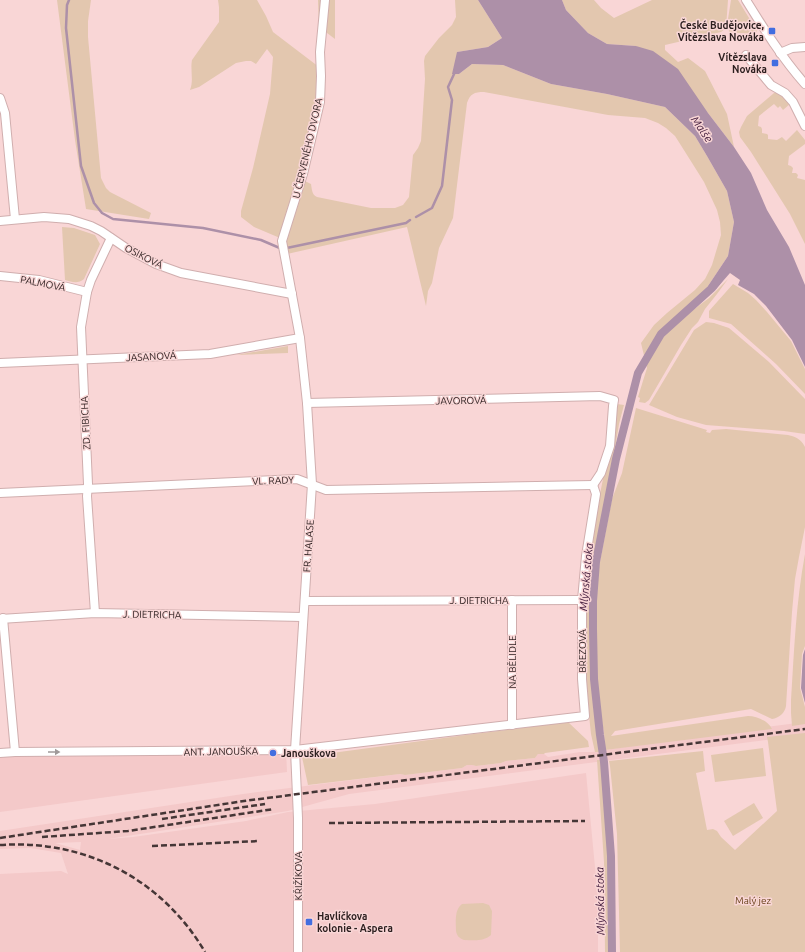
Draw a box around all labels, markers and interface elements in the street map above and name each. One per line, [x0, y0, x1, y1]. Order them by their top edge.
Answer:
place label: České Budějovice, Vítězslava Nováka [678, 18, 765, 43]
marker: České Budějovice, Vítězslava Nováka [767, 26, 777, 36]
place label: Vítězslava Nováka [718, 51, 767, 75]
marker: Vítězslava Nováka [770, 58, 780, 68]
street label: U ČERVENÉHO DVORA [290, 96, 325, 199]
water label: Malše [689, 114, 715, 144]
street label: OSIKOVÁ [123, 241, 166, 271]
street label: PALMOVÁ [19, 273, 67, 293]
street label: JASANOVÁ [126, 349, 177, 363]
street label: JAVOROVÁ [435, 394, 487, 406]
street label: ZD. FIBICHA [79, 395, 92, 450]
street label: VL. RADY [252, 474, 294, 487]
street label: FR. HALASE [301, 519, 316, 573]
water label: Mlýnská stoka [577, 542, 595, 612]
street label: J. DIETRICHA [450, 595, 509, 606]
street label: J. DIETRICHA [122, 608, 182, 621]
street label: BŘEZOVÁ [576, 629, 588, 673]
street label: NA BĚLIDLE [506, 635, 518, 689]
street label: ANT. JANOUŠKA [184, 744, 259, 758]
marker: Janouškova [268, 748, 278, 758]
place label: Janouškova [281, 748, 336, 759]
one-way arrow [48, 749, 61, 755]
street label: KŘIŽÍKOVA [292, 851, 304, 900]
water label: Mlýnská stoka [593, 867, 607, 935]
park label: Malý jez [735, 895, 771, 906]
place label: Havlíčkova kolonie - Aspera [317, 910, 393, 934]
marker: Havlíčkova kolonie - Aspera [304, 917, 314, 927]

